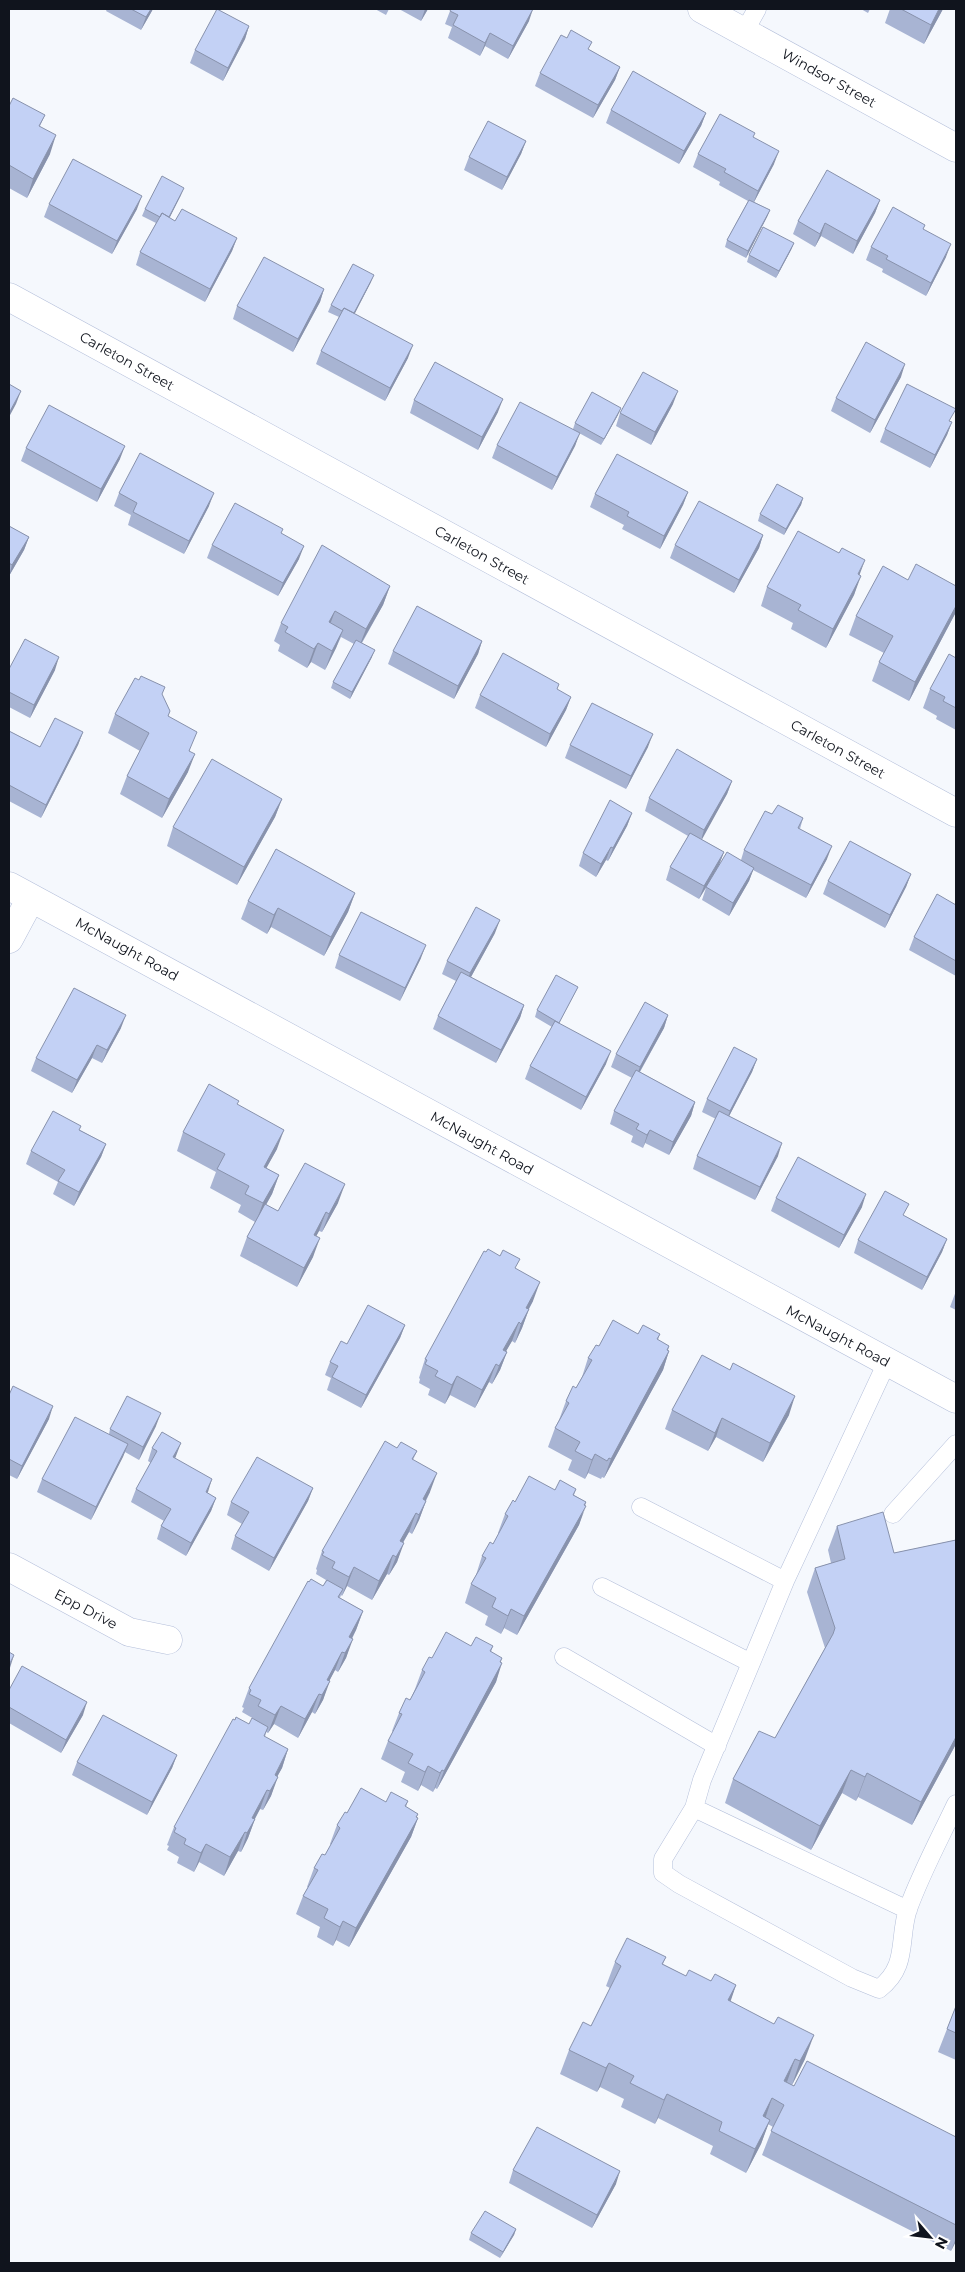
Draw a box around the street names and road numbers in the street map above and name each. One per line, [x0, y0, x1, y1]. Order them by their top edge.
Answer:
street label: Windsor Street [779, 45, 880, 112]
street label: Carleton Street [77, 328, 178, 395]
street label: Carleton Street [432, 522, 533, 589]
street label: Carleton Street [788, 716, 889, 783]
street label: McNaught Road [72, 913, 182, 985]
street label: McNaught Road [427, 1107, 537, 1179]
street label: McNaught Road [783, 1301, 893, 1371]
street label: Epp Drive [51, 1585, 121, 1633]

